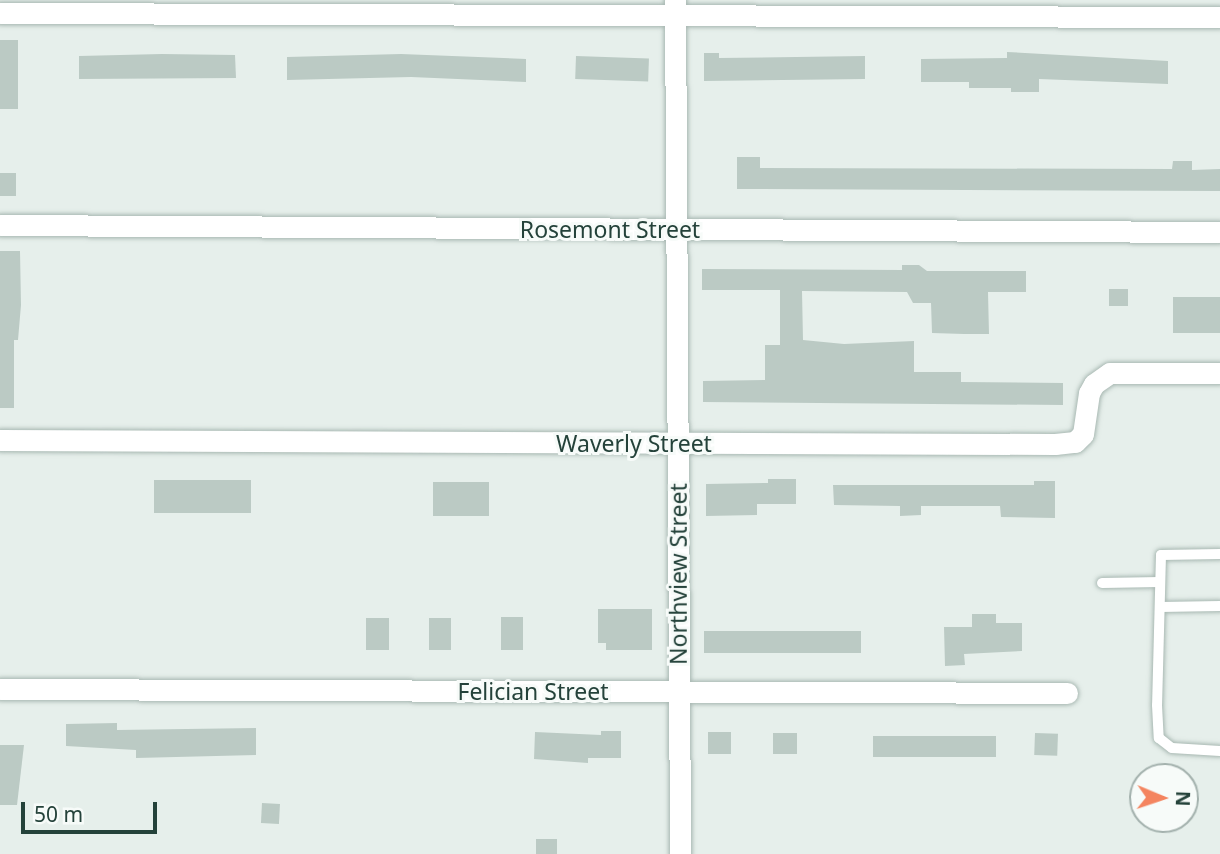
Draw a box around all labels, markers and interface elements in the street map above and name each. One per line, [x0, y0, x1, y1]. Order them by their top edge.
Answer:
street label: Rosemont Street [520, 215, 700, 243]
street label: Waverly Street [556, 429, 712, 457]
street label: Northview Street [664, 483, 692, 665]
street label: Felician Street [457, 677, 609, 705]
north arrow [1129, 763, 1199, 833]
scale bar [24, 788, 161, 832]
text: N [1170, 790, 1196, 807]
text: 50 m [34, 800, 83, 828]

